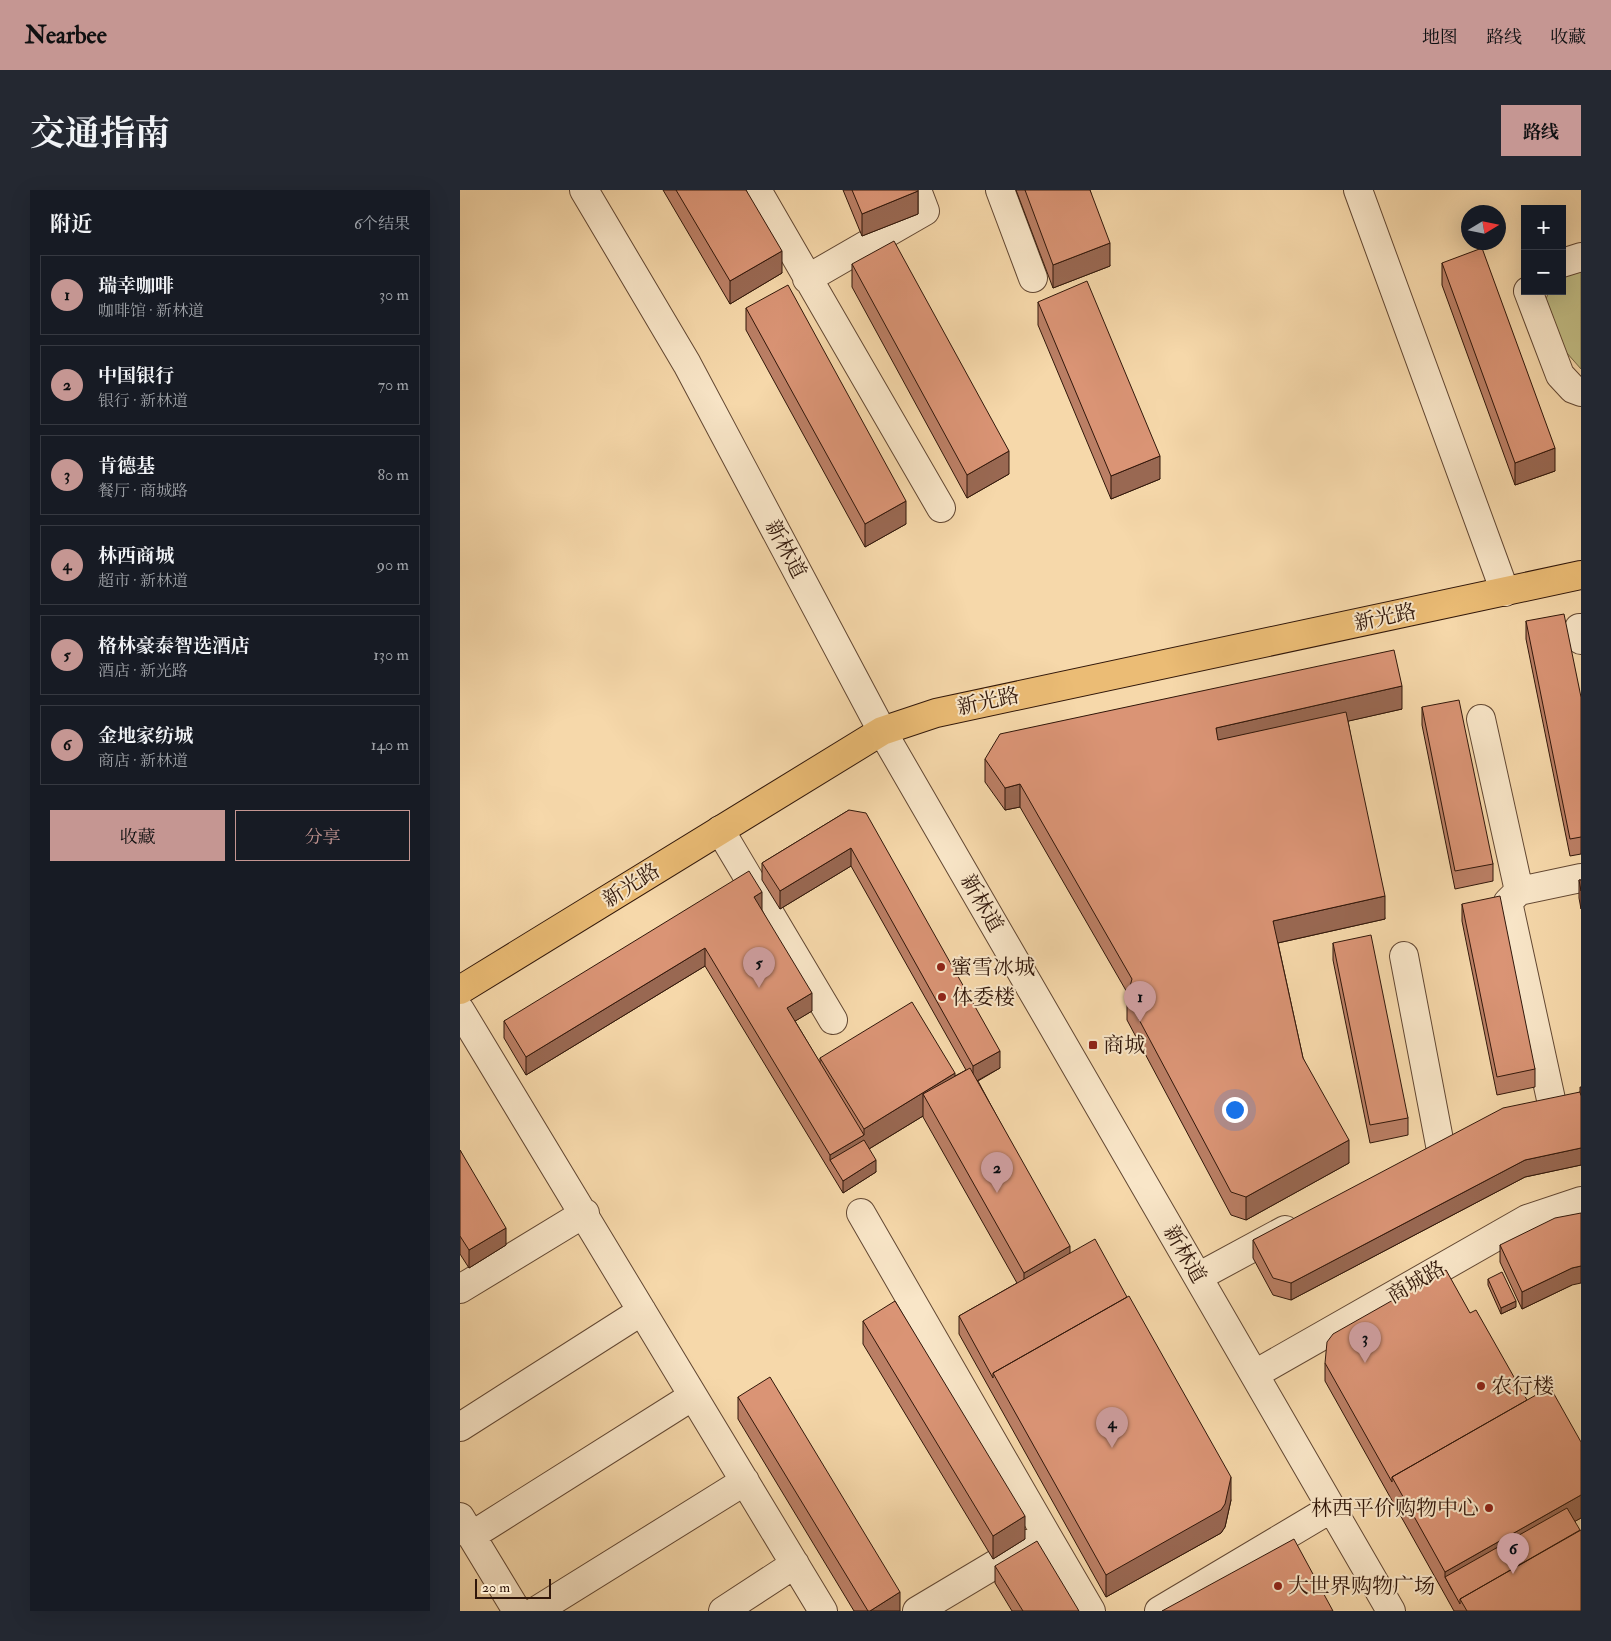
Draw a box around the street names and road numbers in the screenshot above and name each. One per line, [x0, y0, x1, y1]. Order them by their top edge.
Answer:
street label: 新林道 [759, 515, 812, 583]
street label: 新光路 [1351, 598, 1419, 637]
street label: 新光路 [954, 682, 1022, 721]
street label: 新光路 [597, 857, 665, 914]
street label: 新林道 [954, 869, 1009, 937]
street label: 新林道 [1157, 1220, 1212, 1288]
street label: 商城路 [1382, 1255, 1450, 1310]

